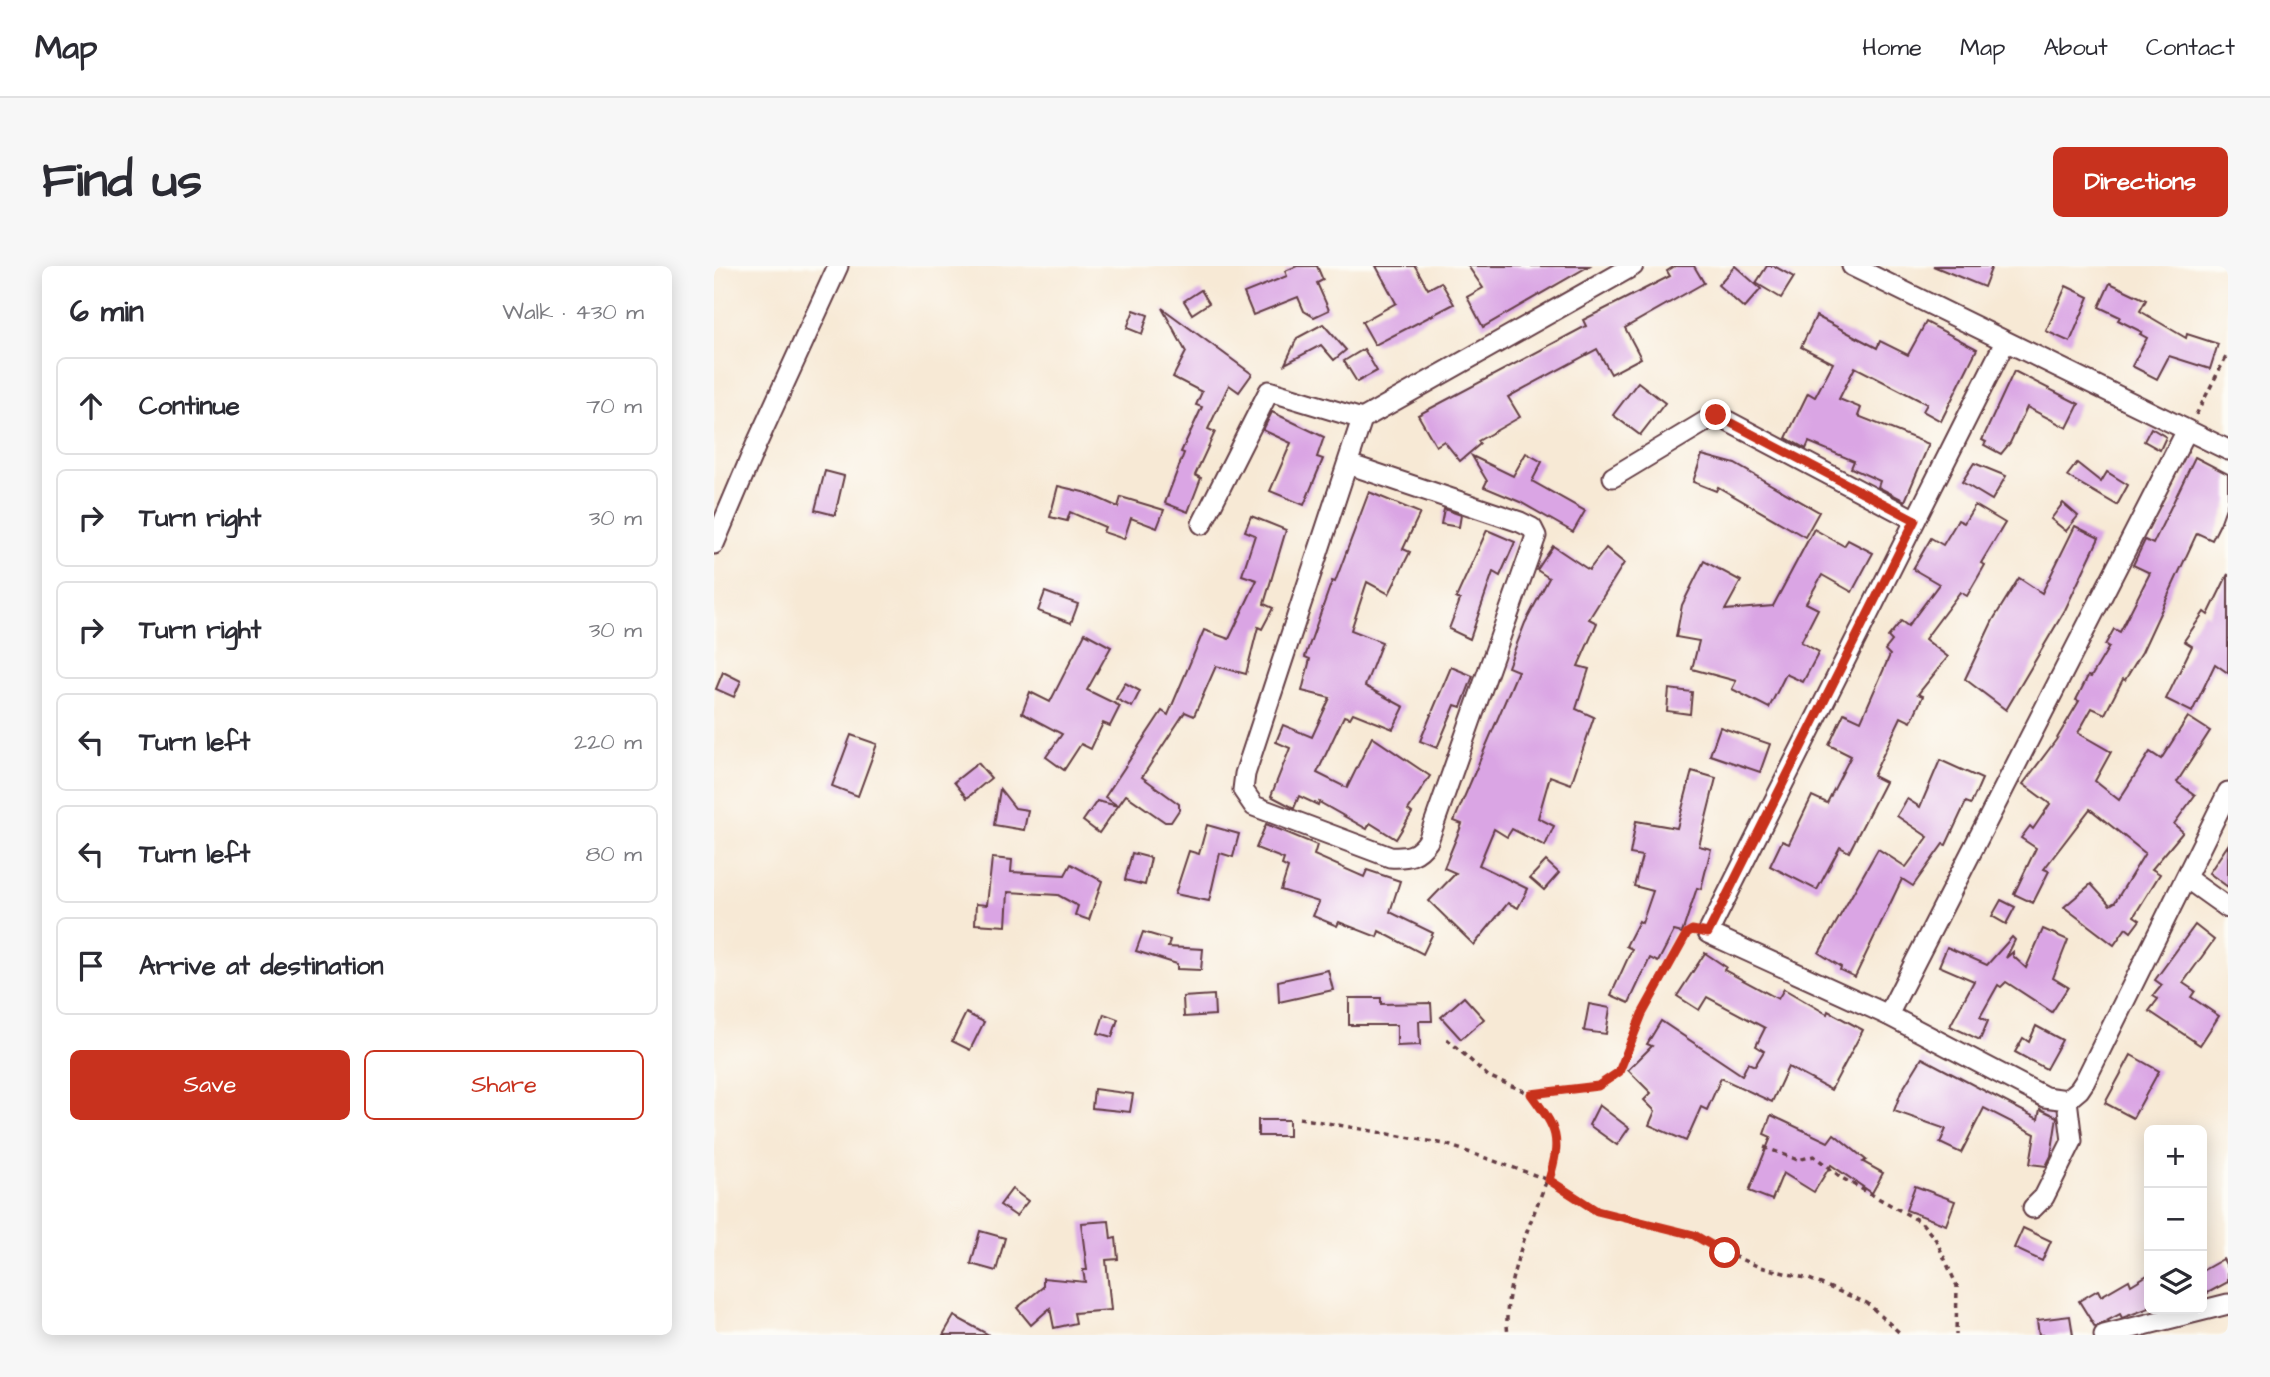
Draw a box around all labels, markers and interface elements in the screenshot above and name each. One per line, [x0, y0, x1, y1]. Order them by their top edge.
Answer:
text: Map [35, 25, 97, 71]
text: Home [1862, 31, 1922, 65]
text: Map [1960, 31, 2005, 65]
text: About [2043, 31, 2108, 65]
text: Contact [2146, 31, 2235, 65]
button: Directions [2053, 147, 2228, 217]
text: Find us [42, 148, 202, 216]
text: 6 min [70, 291, 144, 333]
text: Walk · 430 m [502, 296, 644, 328]
icon: ahead [72, 387, 110, 425]
text: Continue [139, 388, 240, 424]
text: 70 m [586, 390, 642, 422]
route end [1700, 399, 1731, 430]
icon: right [72, 499, 110, 537]
text: Turn right [139, 500, 261, 536]
text: 30 m [589, 502, 642, 534]
icon: right [72, 611, 110, 649]
text: Turn right [139, 612, 261, 648]
text: 30 m [589, 614, 642, 646]
icon: left [72, 723, 110, 761]
text: Turn left [139, 724, 250, 760]
text: 220 m [574, 726, 642, 758]
icon: left [72, 835, 110, 873]
text: Turn left [139, 836, 250, 872]
text: 80 m [585, 838, 642, 870]
icon: arrive [72, 947, 110, 985]
text: Arrive at destination [139, 948, 384, 984]
button: Save [70, 1050, 350, 1120]
button: Share [364, 1050, 644, 1120]
map controls [2144, 1125, 2207, 1314]
button: + [2144, 1125, 2207, 1188]
button: − [2144, 1188, 2207, 1251]
route start [1709, 1237, 1740, 1268]
button: layers [2144, 1251, 2207, 1314]

